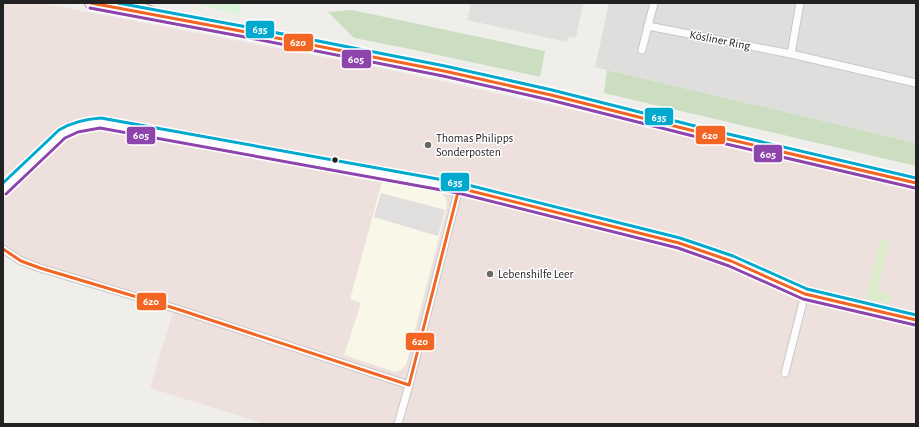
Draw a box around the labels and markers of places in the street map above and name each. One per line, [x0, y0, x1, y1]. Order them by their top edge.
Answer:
place label: Thomas Philipps Sonderposten [436, 132, 513, 158]
marker: Thomas Philipps Sonderposten [423, 140, 433, 150]
unlabelled marker [330, 155, 340, 165]
place label: Lebenshilfe Leer [498, 268, 574, 280]
marker: Lebenshilfe Leer [485, 269, 495, 279]

